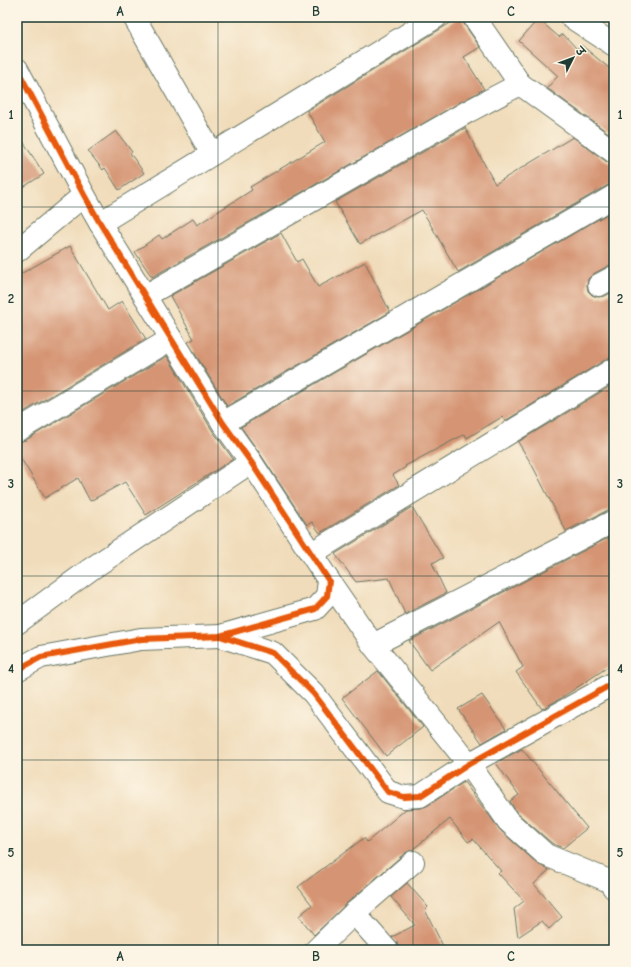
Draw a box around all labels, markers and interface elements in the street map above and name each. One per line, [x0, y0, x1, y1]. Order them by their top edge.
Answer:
text: A [116, 4, 124, 19]
text: B [312, 4, 320, 19]
text: C [507, 4, 515, 19]
north arrow [553, 38, 593, 78]
text: उ [572, 44, 588, 60]
text: 1 [8, 107, 14, 122]
text: 1 [617, 107, 623, 122]
text: 2 [8, 291, 14, 306]
text: 2 [617, 291, 623, 306]
text: 3 [8, 476, 14, 491]
text: 3 [617, 476, 623, 491]
text: 4 [8, 661, 14, 676]
text: 4 [617, 661, 623, 676]
text: 5 [8, 845, 15, 860]
text: 5 [617, 845, 624, 860]
text: A [116, 949, 124, 964]
text: B [312, 949, 320, 964]
text: C [507, 949, 515, 964]

